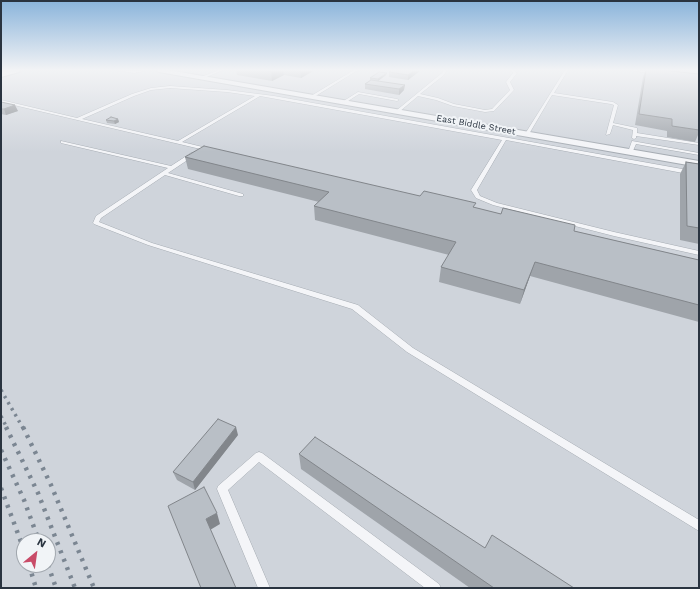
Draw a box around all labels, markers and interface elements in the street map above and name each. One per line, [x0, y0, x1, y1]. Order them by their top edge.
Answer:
street label: East Biddle Street [436, 113, 516, 137]
north arrow [16, 533, 56, 573]
text: N [35, 535, 48, 551]

